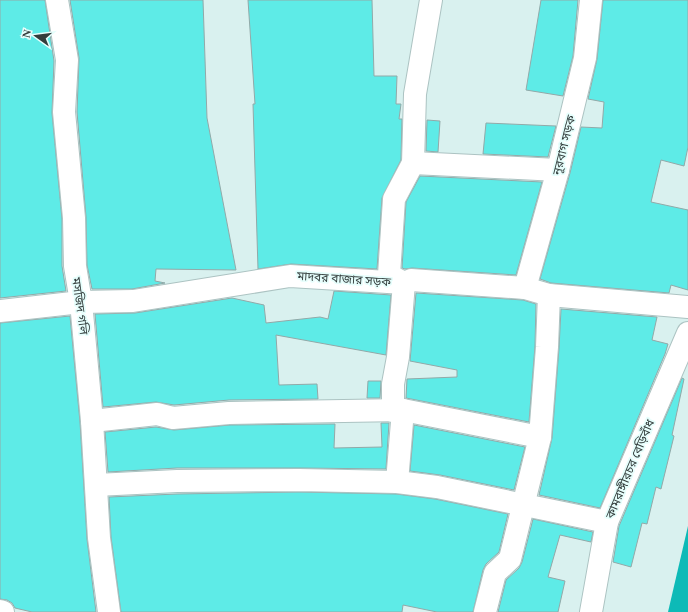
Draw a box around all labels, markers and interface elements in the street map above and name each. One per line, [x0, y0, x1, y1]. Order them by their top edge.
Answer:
north arrow [16, 16, 56, 56]
text: N [20, 28, 33, 39]
street label: নূরবাগ সড়ক [550, 113, 579, 178]
street label: মাদবর বাজার সড়ক [296, 269, 392, 289]
street label: মসজিদ গলি [69, 275, 92, 336]
street label: কামরাঙ্গীরচর বেড়িবাঁধ [601, 416, 658, 522]

